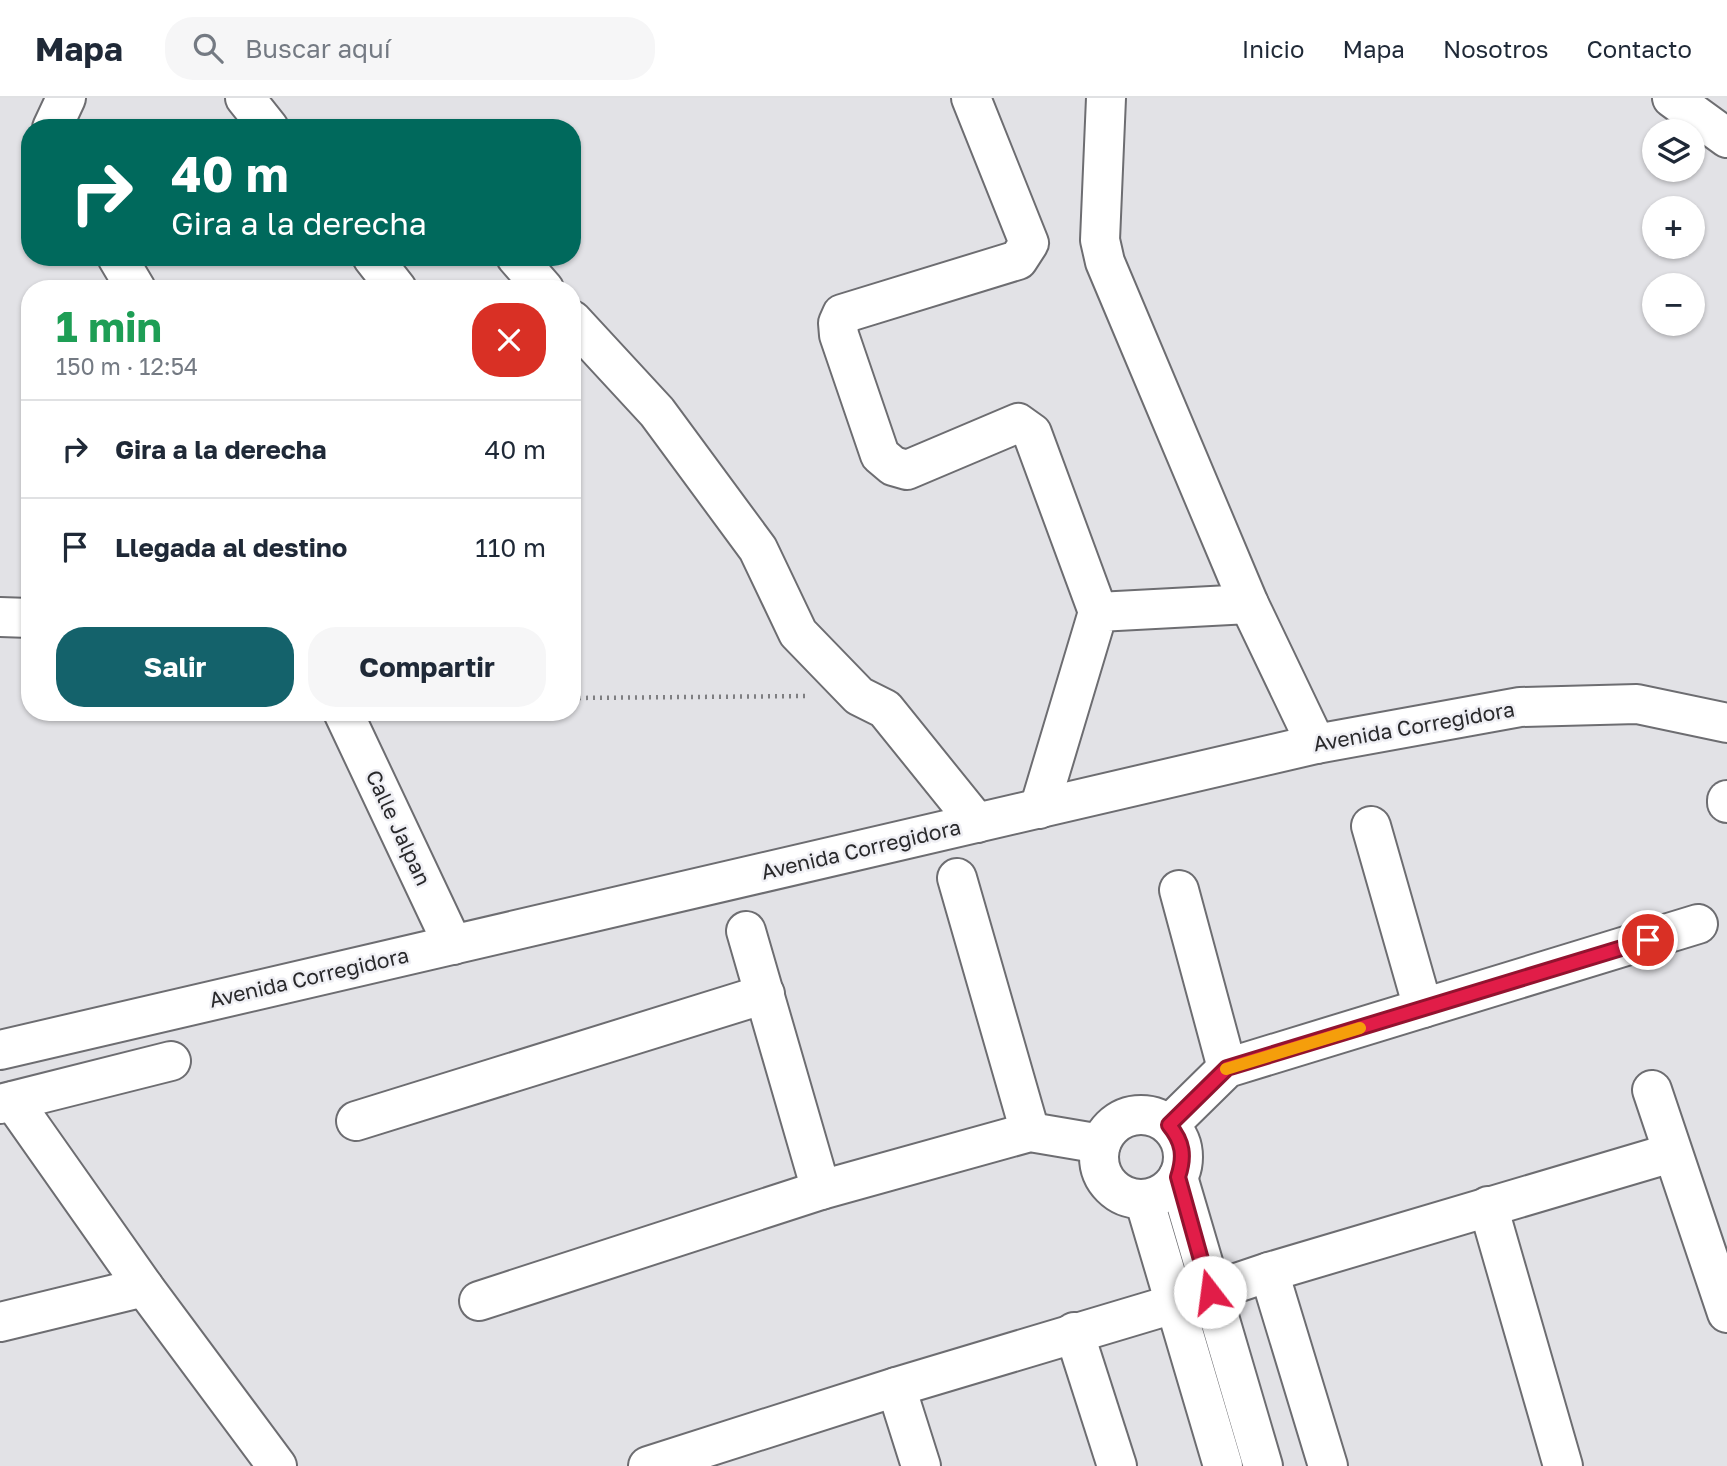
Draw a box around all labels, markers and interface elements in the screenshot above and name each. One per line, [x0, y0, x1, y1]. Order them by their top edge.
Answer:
search box [165, 17, 655, 80]
text: Mapa [35, 29, 123, 68]
icon: search [189, 29, 227, 67]
text: Buscar aquí [245, 33, 391, 64]
text: Inicio [1242, 34, 1304, 63]
text: Mapa [1342, 34, 1405, 63]
text: Nosotros [1443, 34, 1549, 63]
text: Contacto [1587, 34, 1692, 63]
map controls [1642, 119, 1705, 336]
button: layers [1642, 119, 1705, 182]
text: 40 m [171, 144, 289, 203]
icon: right [56, 147, 147, 238]
button: + [1642, 196, 1705, 259]
text: Gira a la derecha [171, 204, 427, 242]
button: − [1642, 273, 1705, 336]
text: 1 min [56, 301, 162, 351]
button: close [472, 303, 546, 377]
text: 150 m · 12:54 [56, 352, 198, 380]
icon: right [56, 430, 94, 468]
text: Gira a la derecha [115, 434, 327, 465]
text: 40 m [485, 434, 546, 465]
icon: arrive [56, 528, 94, 566]
text: Llegada al destino [115, 532, 347, 563]
text: 110 m [475, 532, 546, 563]
button: Salir [56, 627, 294, 707]
button: Compartir [308, 627, 546, 707]
street label: Avenida Corregidora [1311, 695, 1517, 757]
street label: Calle Jalpan [361, 766, 437, 890]
street label: Avenida Corregidora [758, 813, 963, 885]
pin [1618, 910, 1678, 970]
icon: arrive [1629, 921, 1667, 959]
street label: Avenida Corregidora [206, 941, 411, 1013]
position arrow [1173, 1255, 1247, 1329]

